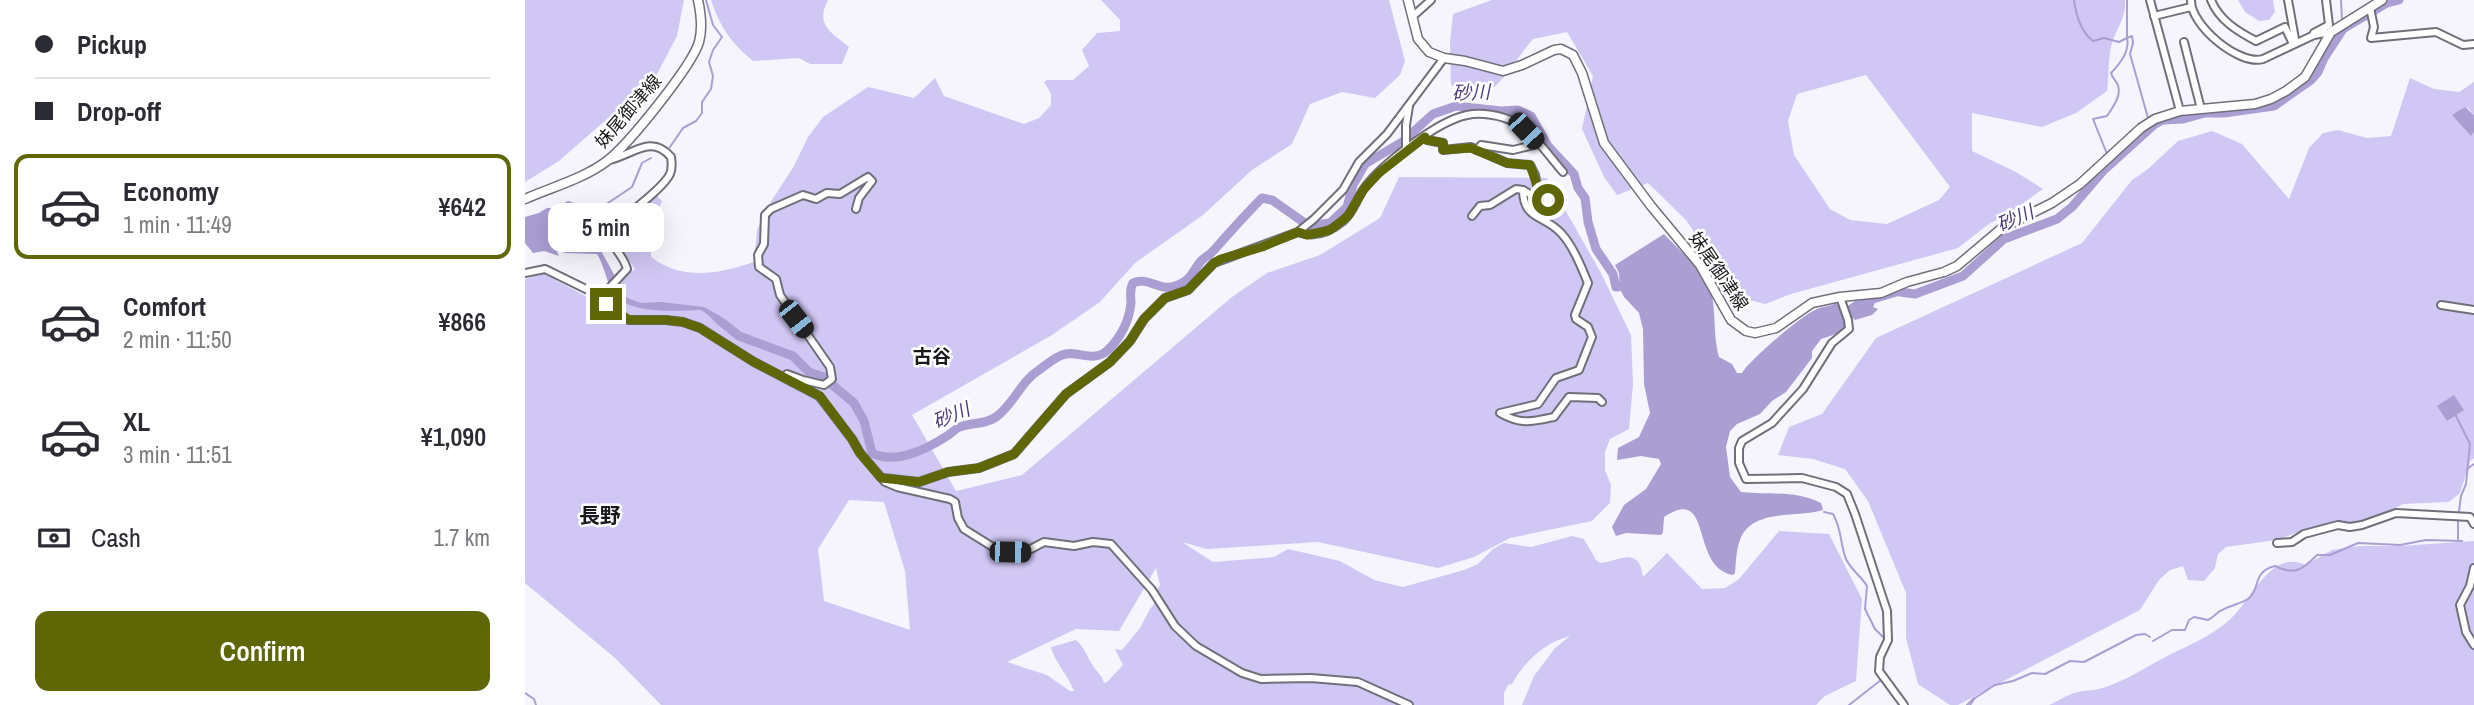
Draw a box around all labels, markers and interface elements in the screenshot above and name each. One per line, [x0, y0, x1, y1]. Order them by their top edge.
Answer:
text: Pickup [77, 27, 147, 62]
street label: 妹尾御津線 [589, 69, 667, 153]
water label: 砂川 [1452, 78, 1492, 106]
text: Drop-off [77, 94, 161, 129]
car [1504, 108, 1549, 154]
text: Economy [123, 174, 219, 209]
icon: car [39, 175, 102, 238]
route start [1532, 184, 1564, 216]
text: ¥642 [439, 189, 486, 224]
water label: 砂川 [1992, 198, 2039, 238]
callout: 5 min [548, 202, 664, 252]
text: 1 min · 11:49 [123, 209, 232, 240]
text: 5 min [582, 212, 630, 243]
street label: 妹尾御津線 [1683, 227, 1755, 315]
route end [590, 288, 622, 320]
text: Comfort [123, 289, 206, 324]
icon: car [39, 290, 102, 353]
car [775, 296, 818, 342]
text: ¥866 [439, 304, 486, 339]
text: 2 min · 11:50 [123, 324, 232, 355]
district label: 古谷 [913, 343, 951, 369]
water label: 砂川 [928, 395, 975, 434]
text: XL [123, 404, 150, 439]
icon: car [39, 405, 102, 468]
text: ¥1,090 [421, 419, 486, 454]
text: 3 min · 11:51 [123, 439, 232, 470]
district label: 長野 [579, 501, 621, 530]
icon: cash [35, 519, 73, 557]
text: Cash [91, 520, 141, 555]
text: 1.7 km [433, 522, 490, 553]
car [989, 541, 1032, 563]
button: Confirm [35, 611, 490, 691]

